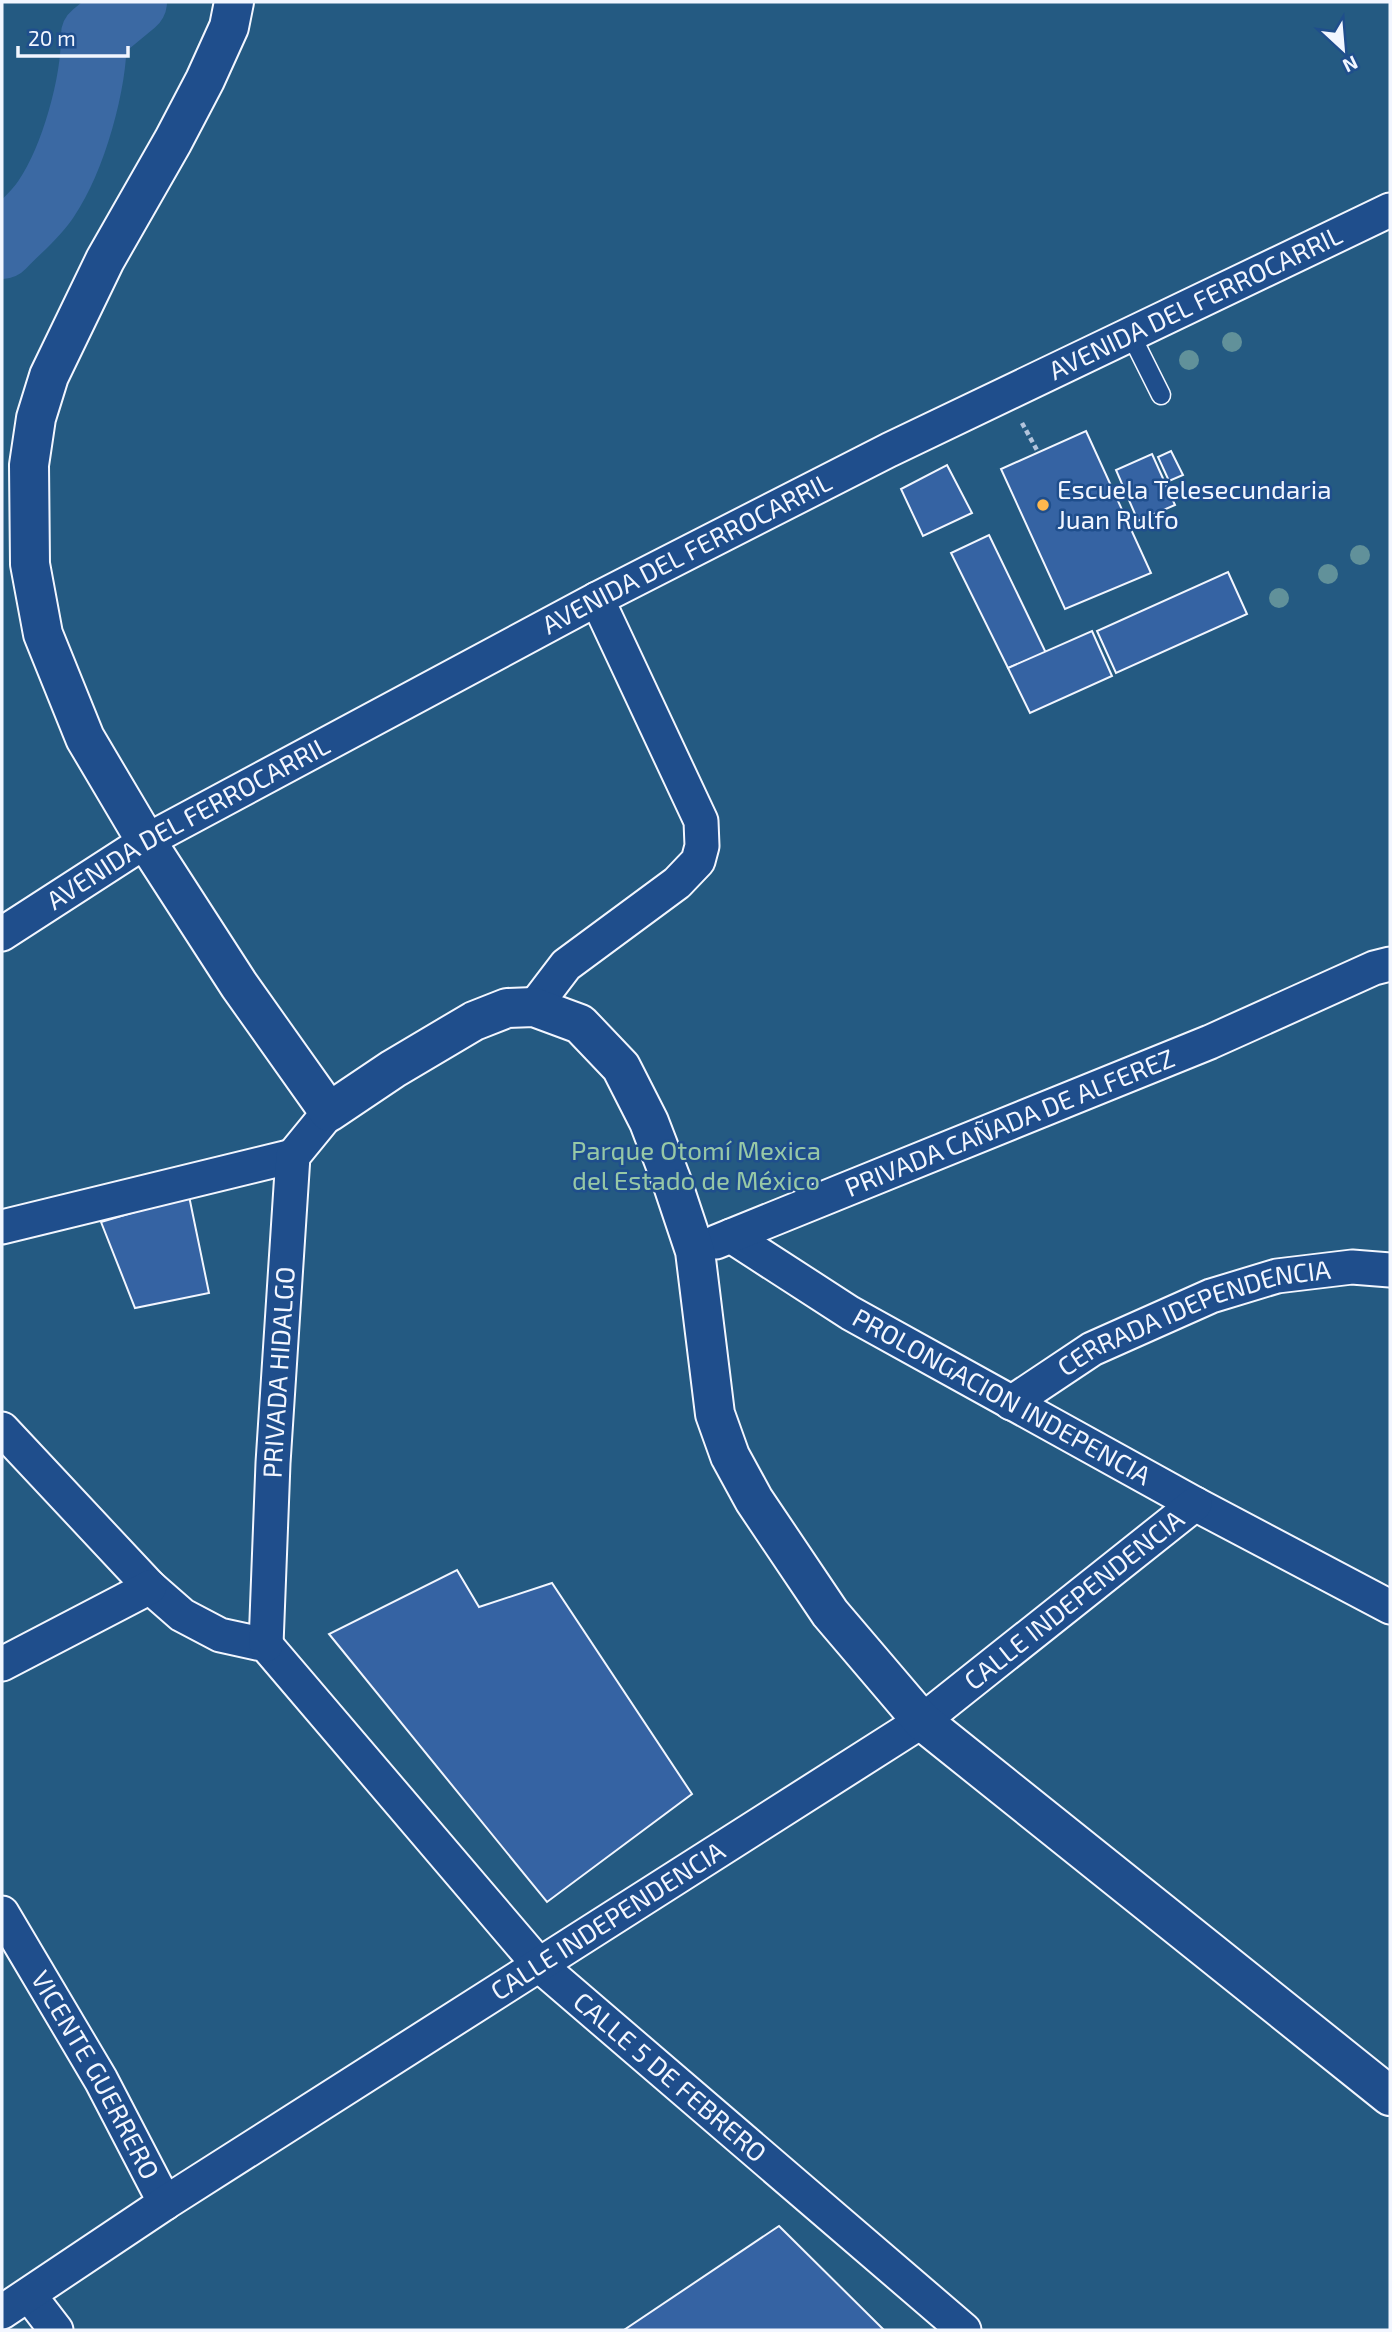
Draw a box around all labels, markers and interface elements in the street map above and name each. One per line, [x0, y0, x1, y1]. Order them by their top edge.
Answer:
scale bar [18, 14, 128, 58]
north arrow [1308, 14, 1378, 84]
text: 20 m [28, 25, 76, 50]
text: N [1339, 51, 1362, 78]
street label: AVENIDA DEL FERROCARRIL [1043, 218, 1347, 385]
street label: AVENIDA DEL FERROCARRIL [536, 465, 836, 640]
place label: Escuela Telesecundaria Juan Rulfo [1057, 473, 1331, 534]
marker: Escuela Telesecundaria Juan Rulfo [1035, 497, 1051, 513]
street label: AVENIDA DEL FERROCARRIL [40, 729, 334, 915]
street label: PRIVADA CAÑADA DE ALFEREZ [840, 1041, 1178, 1202]
park label: Parque Otomí Mexica del Estado de México [571, 1134, 821, 1195]
street label: CERRADA IDEPENDENCIA [1051, 1253, 1332, 1382]
street label: PRIVADA HIDALGO [255, 1265, 300, 1479]
street label: PROLONGACION INDEPENCIA [848, 1301, 1157, 1491]
street label: CALLE INDEPENDENCIA [957, 1502, 1189, 1695]
street label: CALLE INDEPENDENCIA [484, 1834, 730, 2006]
street label: VICENTE GUERRERO [26, 1964, 167, 2184]
street label: CALLE 5 DE FEBRERO [568, 1985, 773, 2168]

